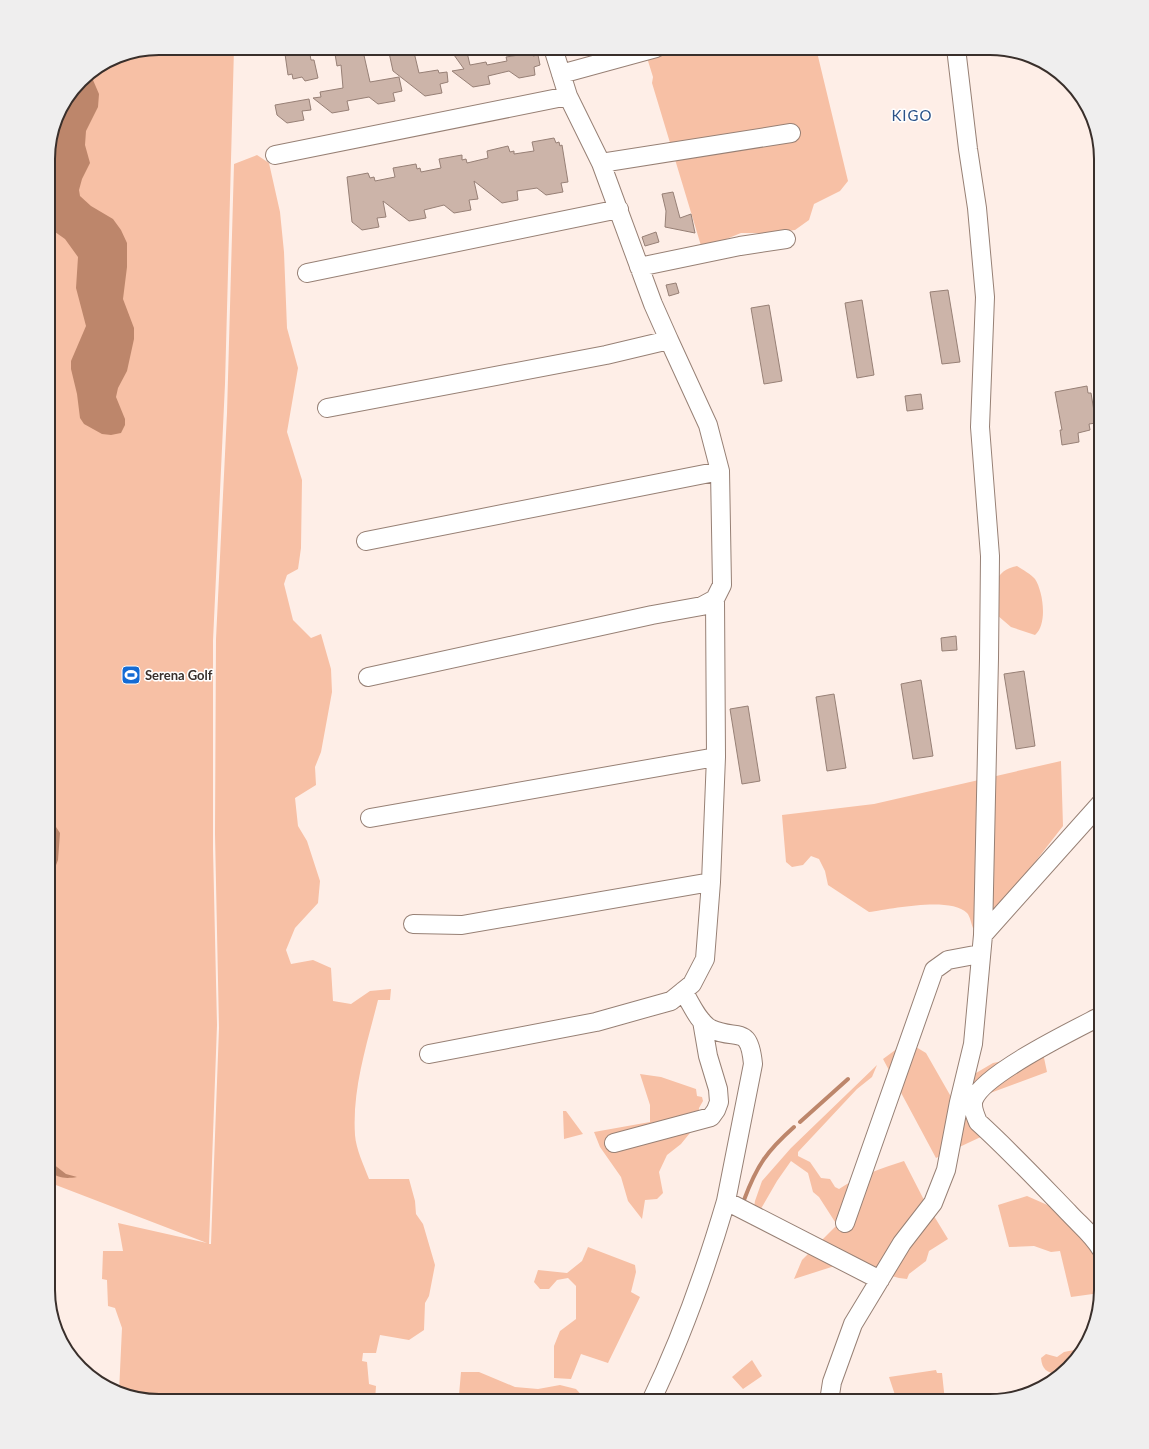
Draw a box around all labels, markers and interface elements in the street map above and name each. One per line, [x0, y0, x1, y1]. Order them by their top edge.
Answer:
district label: KIGO [891, 106, 933, 124]
sports icon: Serena Golf [120, 664, 142, 686]
place label: Serena Golf [145, 667, 213, 683]

